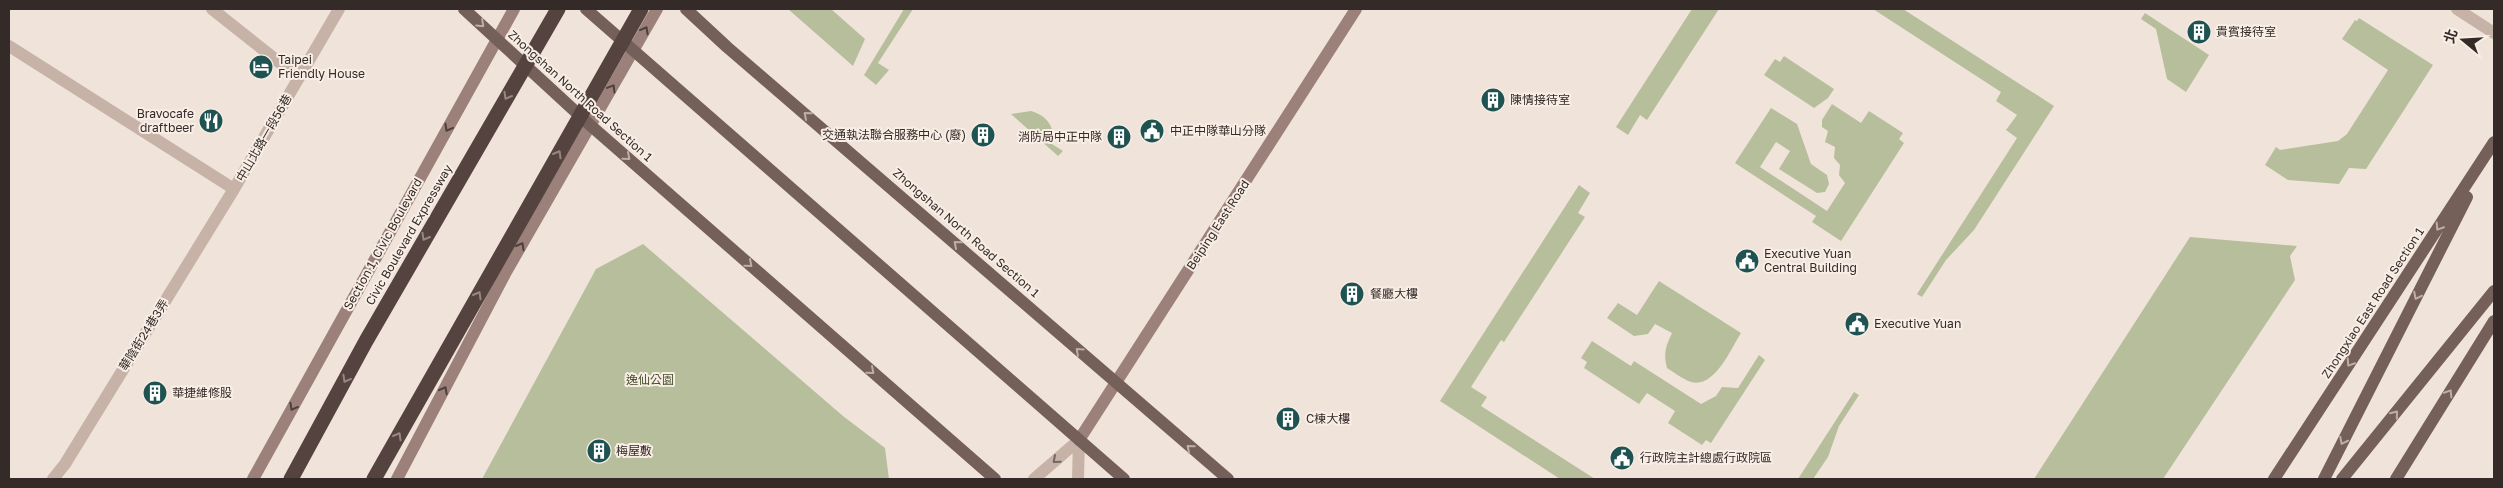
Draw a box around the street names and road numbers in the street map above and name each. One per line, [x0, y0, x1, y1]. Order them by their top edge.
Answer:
street label: Zhongshan North Road Section 1 [505, 27, 656, 165]
street label: 中山北路一段56巷 [233, 91, 295, 184]
street label: Civic Boulevard Expressway [362, 161, 455, 308]
street label: Zhongshan North Road Section 1 [890, 165, 1043, 300]
street label: Section 1, Civic Boulevard [340, 175, 425, 312]
street label: Beiping East Road [1183, 177, 1252, 272]
street label: Zhongxiao East Road Section 1 [2318, 224, 2427, 381]
street label: 華陰街24巷3弄 [116, 296, 171, 373]

